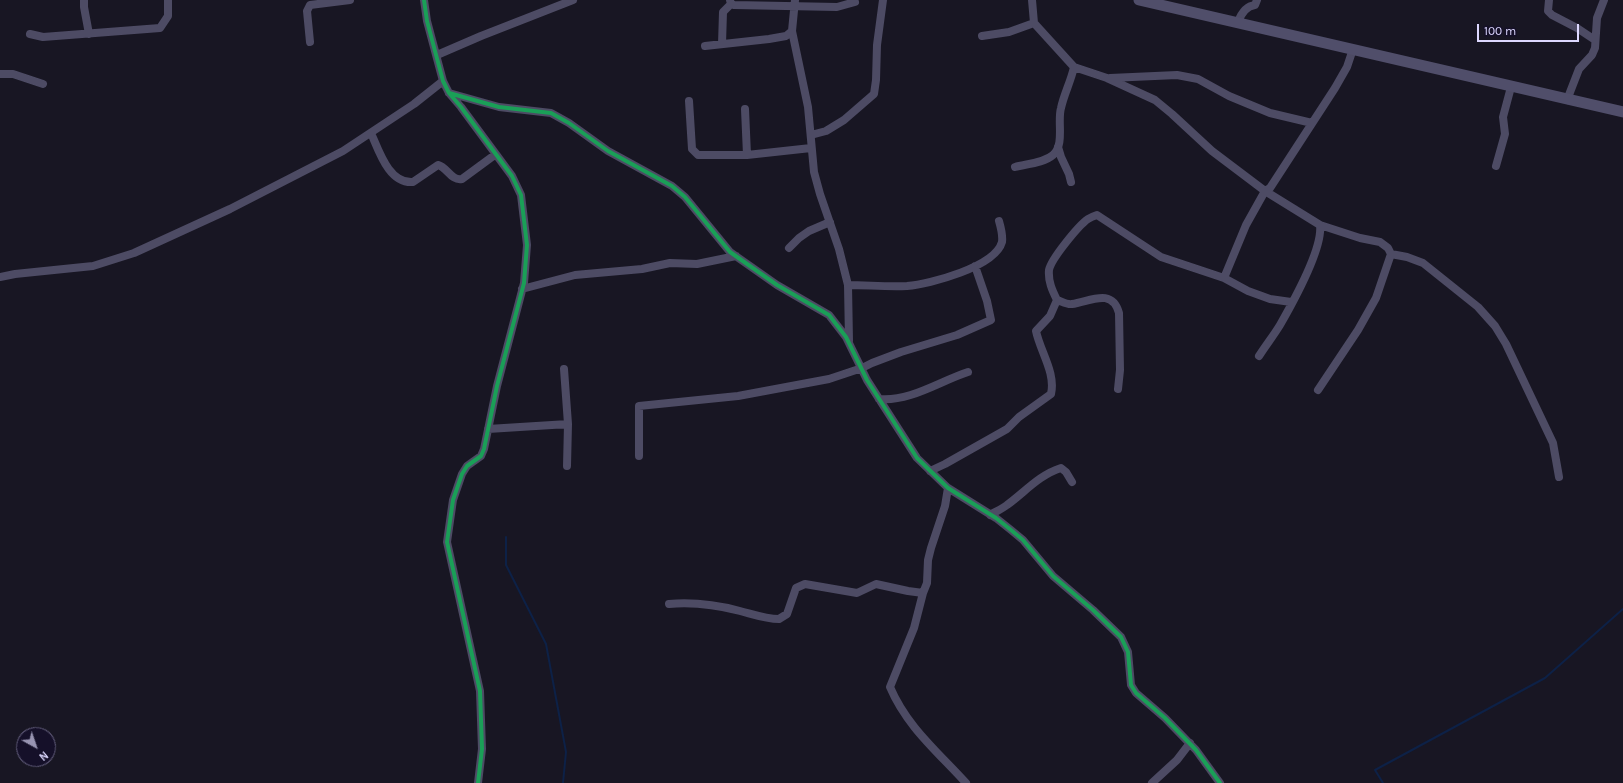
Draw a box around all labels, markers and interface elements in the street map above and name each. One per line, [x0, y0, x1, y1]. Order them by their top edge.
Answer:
scale bar [1479, 16, 1581, 42]
text: 100 m [1484, 24, 1516, 38]
north arrow [16, 727, 56, 767]
text: N [36, 748, 51, 763]

